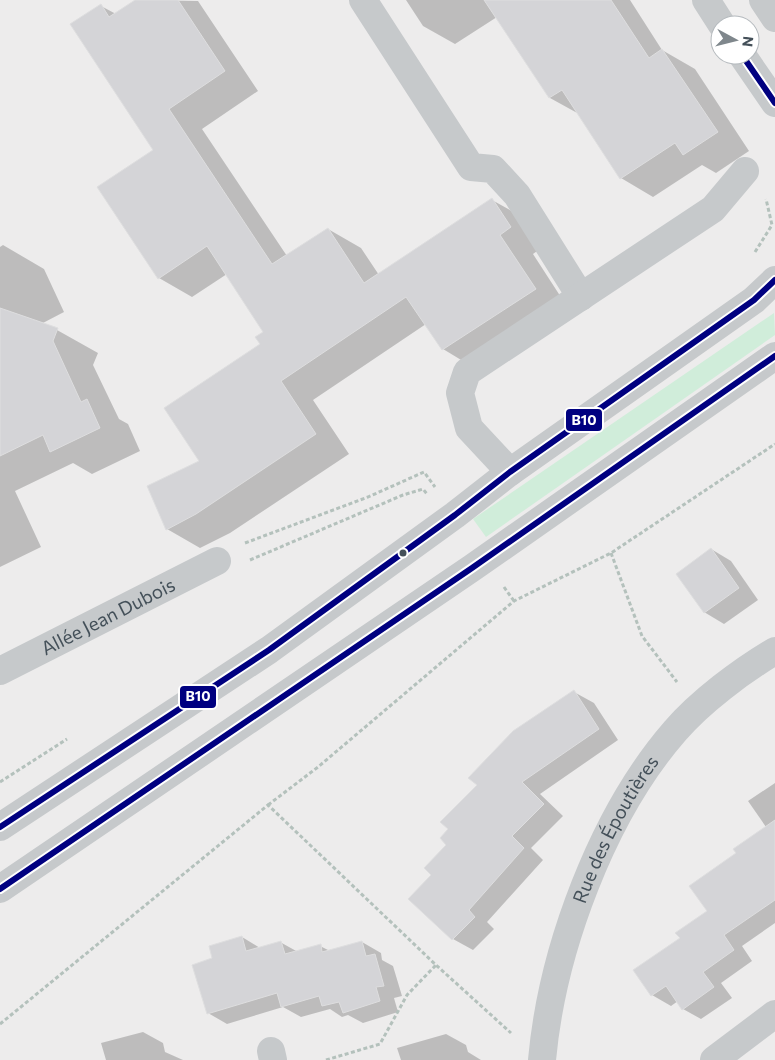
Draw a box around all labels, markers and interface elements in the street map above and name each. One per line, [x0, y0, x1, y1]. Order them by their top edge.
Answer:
north arrow [710, 15, 760, 65]
text: N [739, 35, 757, 48]
line badge: B10 [565, 408, 603, 432]
text: B10 [572, 411, 596, 428]
unlabelled marker [398, 548, 408, 558]
street label: Allée Jean Dubois [37, 572, 179, 659]
line badge: B10 [179, 685, 217, 709]
text: B10 [186, 687, 210, 704]
street label: Rue des Époutières [567, 751, 663, 906]

